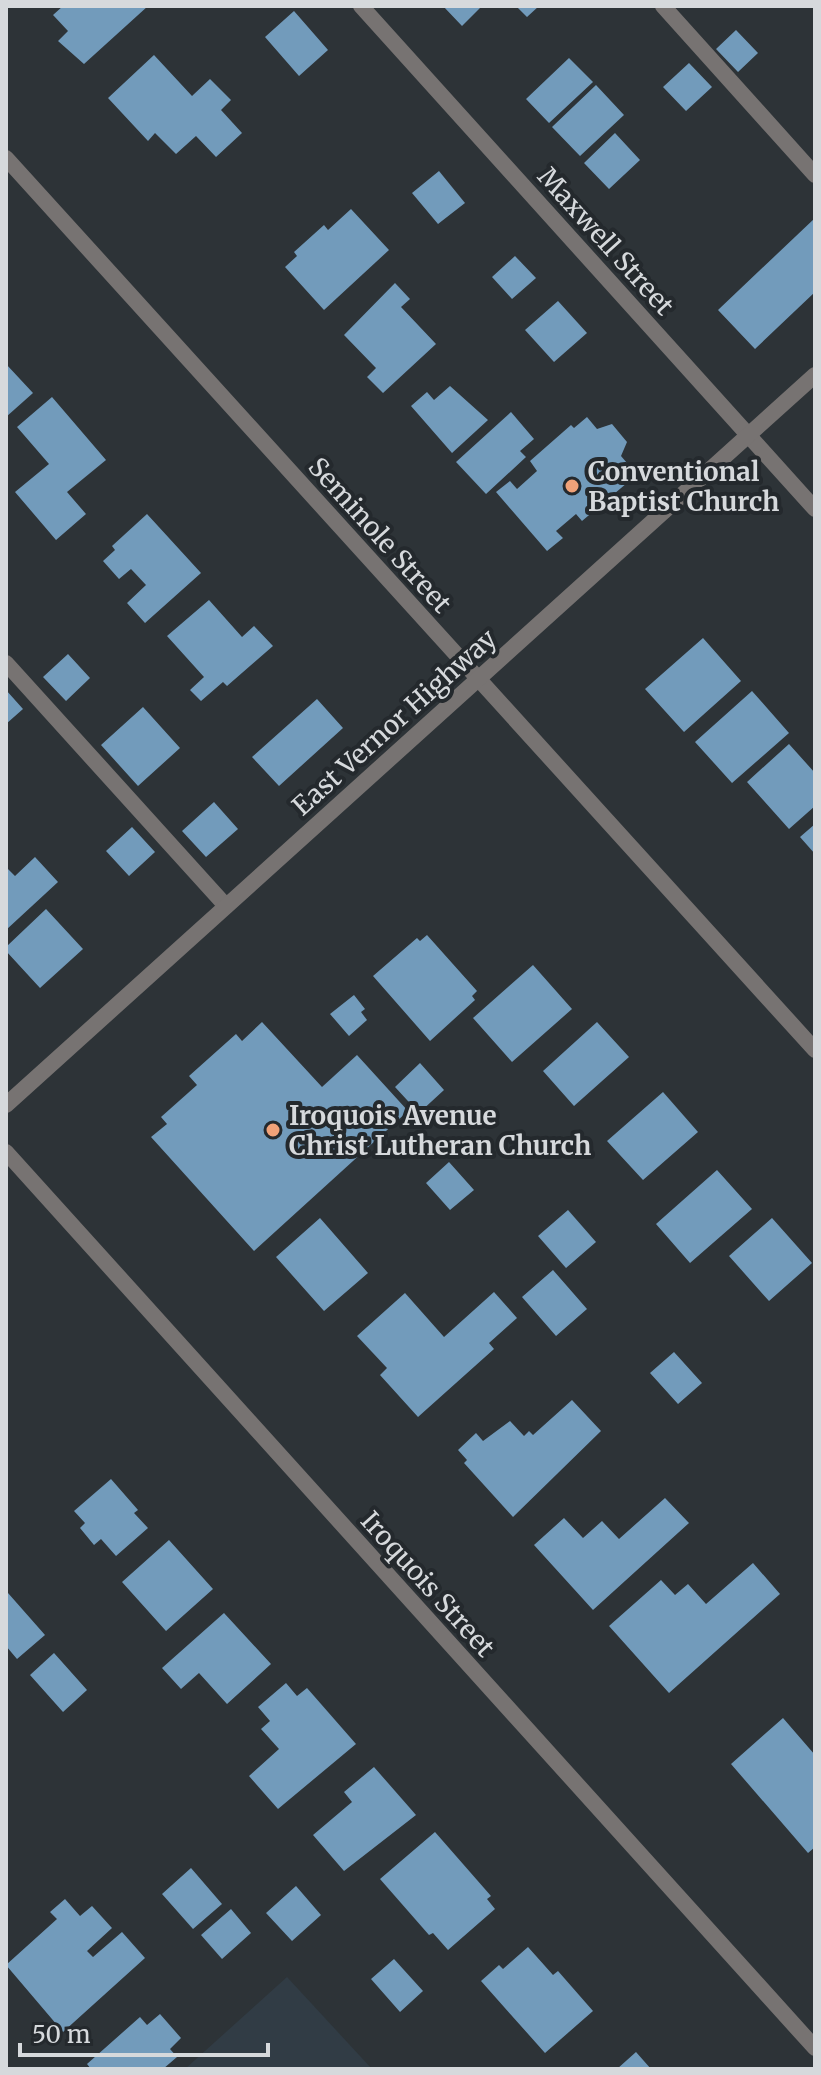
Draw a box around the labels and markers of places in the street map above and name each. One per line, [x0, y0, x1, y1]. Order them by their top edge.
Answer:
place label: Conventional Baptist Church [588, 455, 779, 518]
marker: Conventional Baptist Church [563, 477, 581, 495]
place label: Iroquois Avenue Christ Lutheran Church [289, 1099, 591, 1162]
marker: Iroquois Avenue Christ Lutheran Church [264, 1121, 282, 1139]

